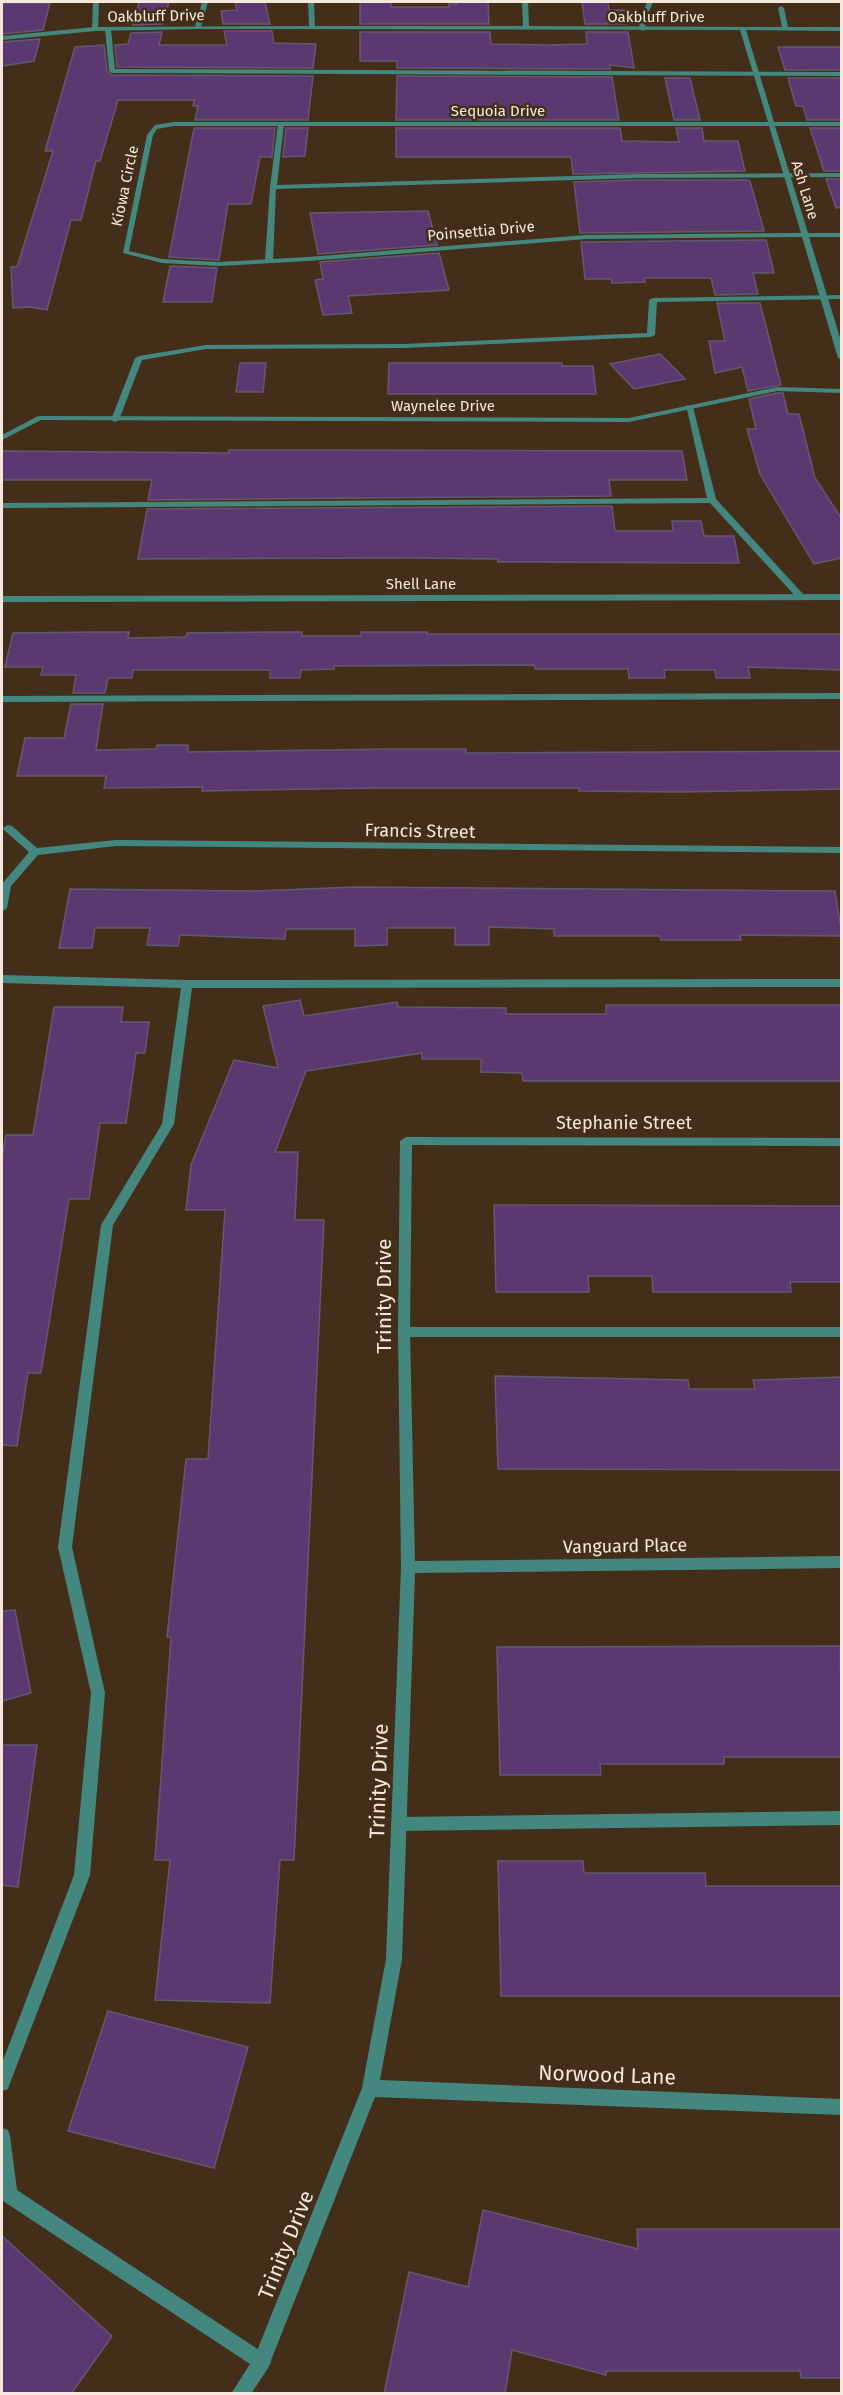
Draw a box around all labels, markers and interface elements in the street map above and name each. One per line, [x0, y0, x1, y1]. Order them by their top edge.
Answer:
street label: Oakbluff Drive [107, 6, 205, 26]
street label: Oakbluff Drive [607, 8, 705, 26]
street label: Sequoia Drive [451, 102, 545, 120]
street label: Kiowa Circle [108, 144, 142, 228]
street label: Ash Lane [788, 158, 822, 222]
street label: Poinsettia Drive [427, 217, 535, 245]
street label: Waynelee Drive [391, 397, 495, 415]
street label: Shell Lane [386, 575, 456, 593]
street label: Francis Street [365, 819, 476, 843]
street label: Stephanie Street [556, 1112, 692, 1134]
street label: Trinity Drive [371, 1238, 397, 1354]
street label: Vanguard Place [563, 1534, 687, 1558]
street label: Trinity Drive [364, 1723, 394, 1839]
street label: Norwood Lane [538, 2060, 676, 2090]
street label: Trinity Drive [252, 2187, 320, 2303]

